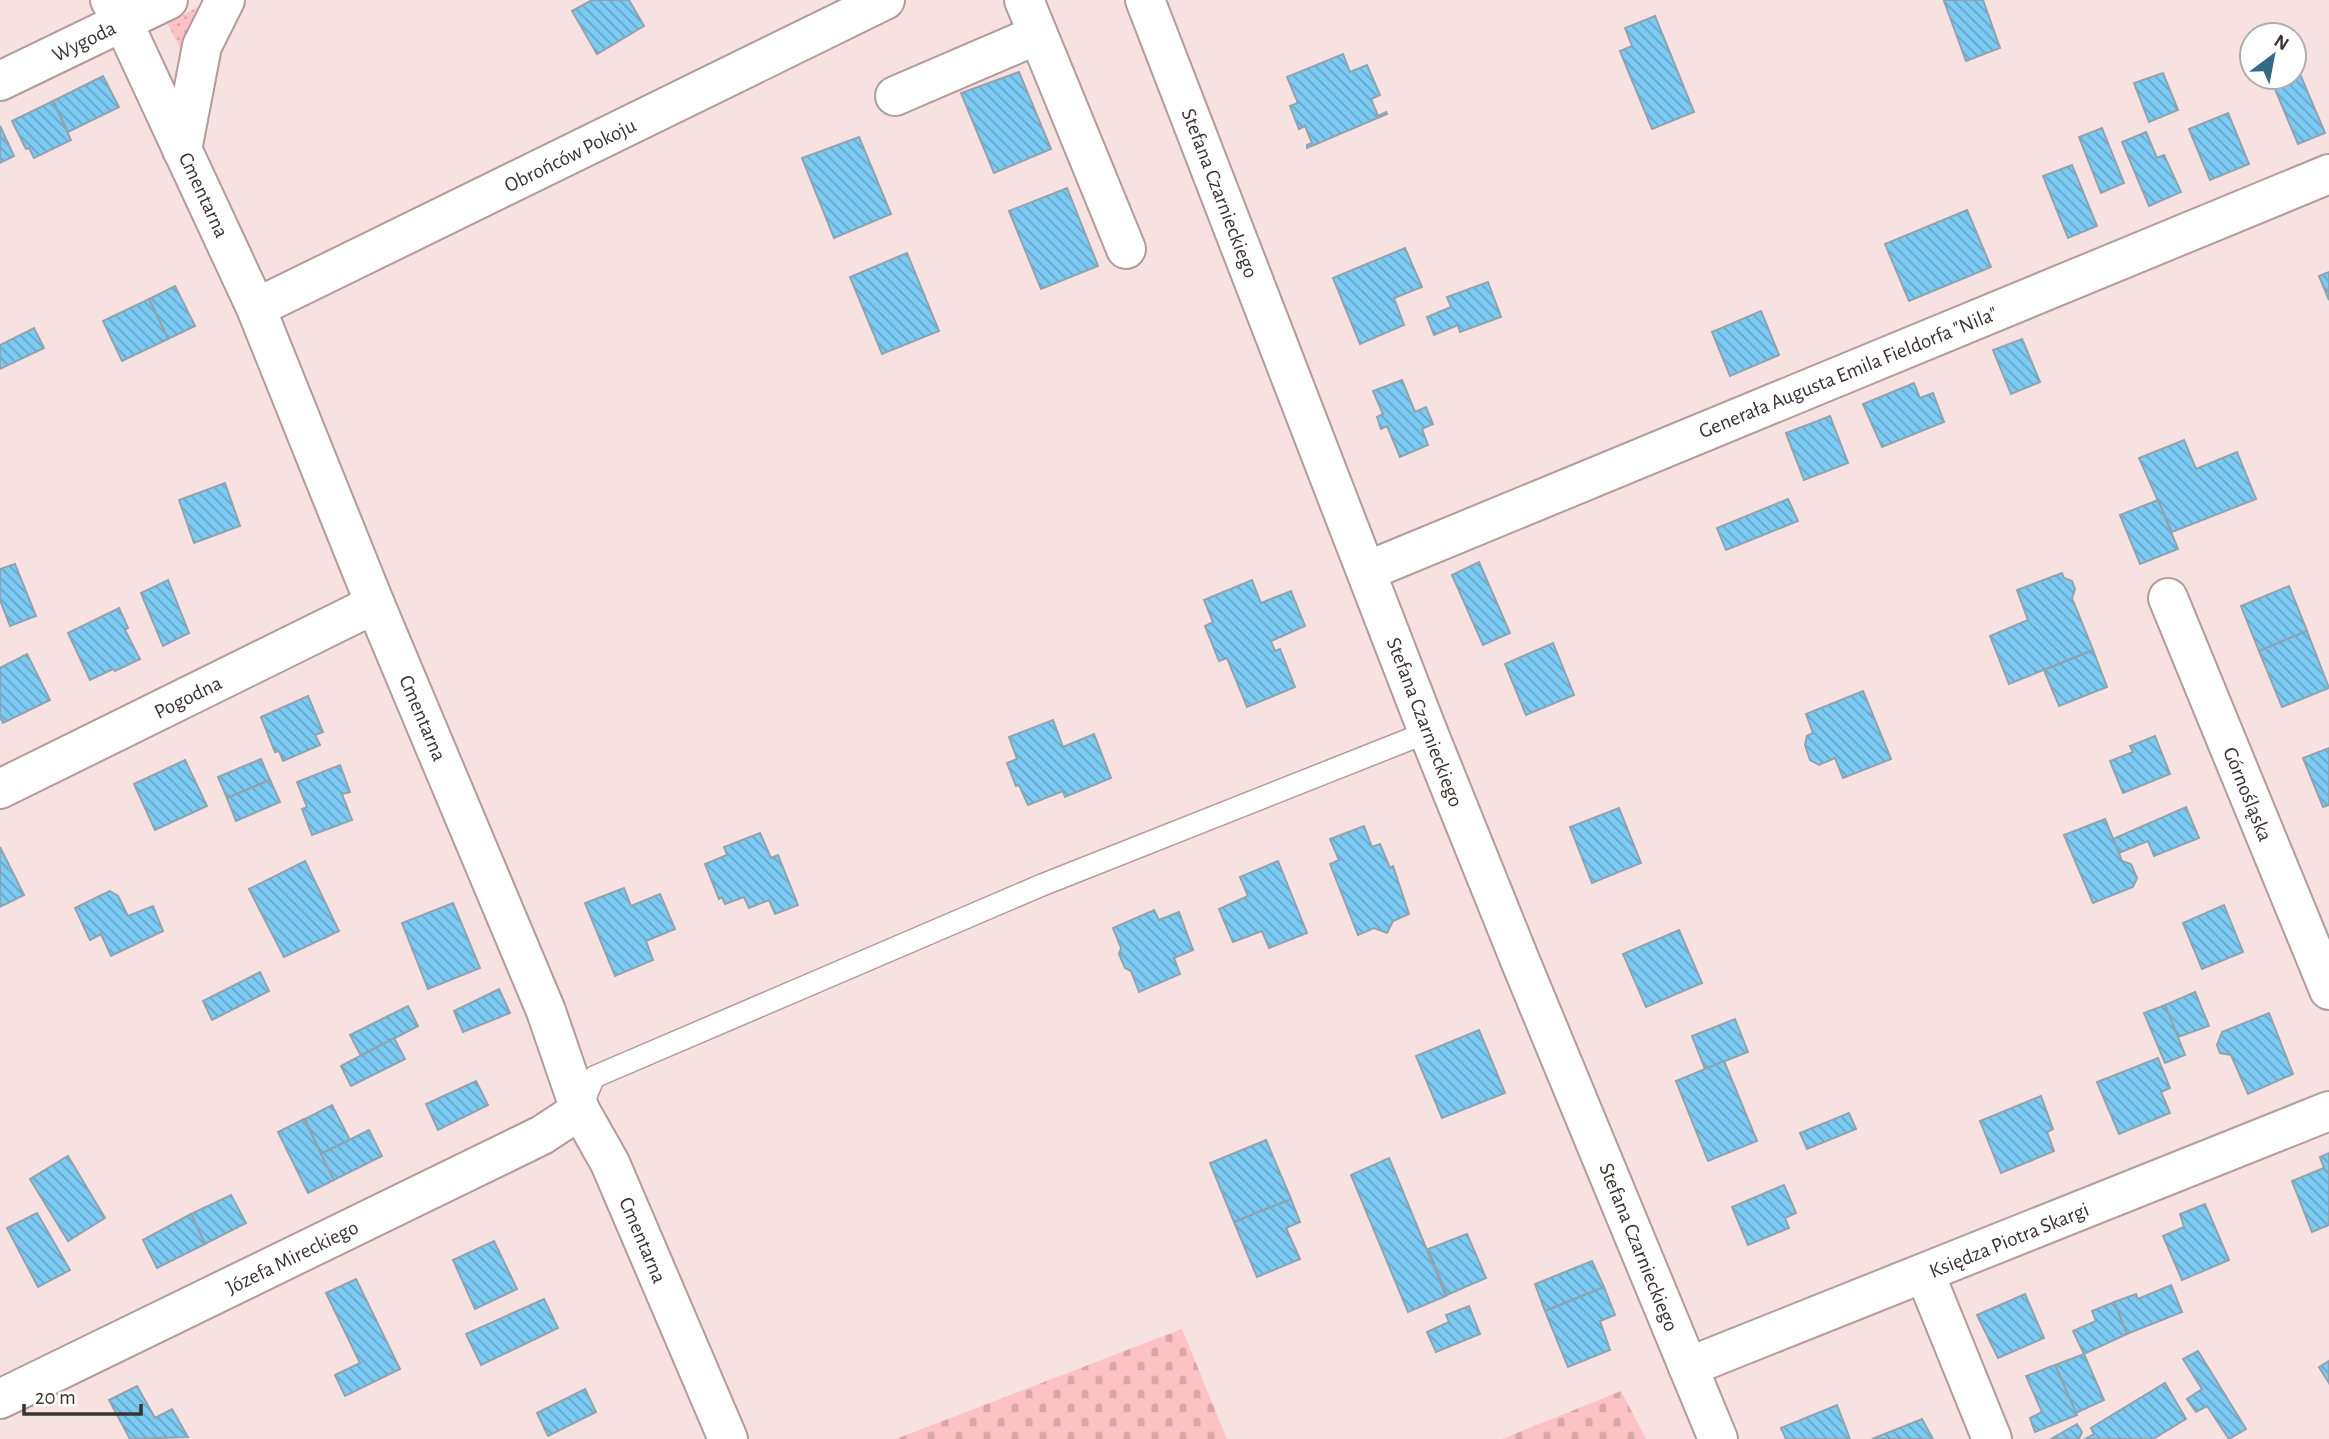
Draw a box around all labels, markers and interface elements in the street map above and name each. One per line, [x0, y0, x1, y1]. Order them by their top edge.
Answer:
street label: Wygoda [49, 17, 120, 66]
north arrow [2238, 21, 2308, 91]
text: N [2271, 31, 2292, 54]
street label: Stefana Czarnieckiego [1178, 106, 1261, 281]
street label: Obrońców Pokoju [501, 114, 640, 196]
street label: Cmentarna [175, 149, 232, 241]
street label: Generała Augusta Emila Fieldorfa "Nila" [1696, 303, 2001, 442]
street label: Stefana Czarnieckiego [1383, 635, 1466, 810]
street label: Pogodna [151, 672, 226, 723]
street label: Cmentarna [395, 672, 450, 765]
street label: Górnośląska [2219, 744, 2276, 845]
street label: Stefana Czarnieckiego [1595, 1160, 1682, 1334]
street label: Cmentarna [615, 1194, 670, 1287]
street label: Księdza Piotra Skargi [1926, 1199, 2092, 1282]
street label: Józefa Mireckiego [223, 1216, 362, 1299]
scale bar [24, 1372, 142, 1416]
text: 20 m [35, 1387, 76, 1408]

